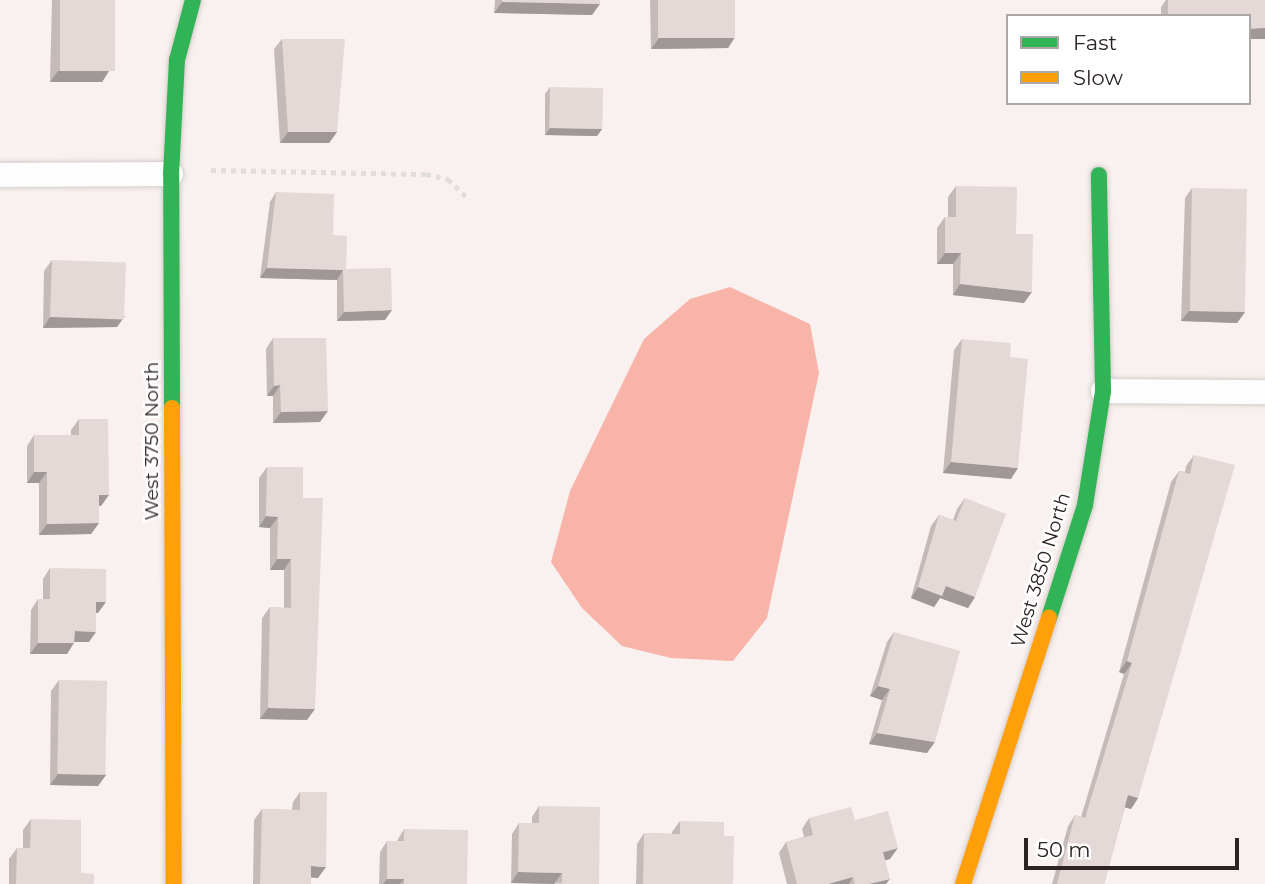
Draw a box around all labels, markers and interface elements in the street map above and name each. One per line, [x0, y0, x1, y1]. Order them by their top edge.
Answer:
legend [1006, 14, 1251, 105]
text: Fast [1073, 30, 1117, 55]
text: Slow [1073, 65, 1123, 90]
street label: West 3750 North [141, 362, 163, 520]
street label: West 3850 North [1007, 490, 1075, 650]
scale bar [1027, 824, 1242, 868]
text: 50 m [1037, 837, 1091, 862]

